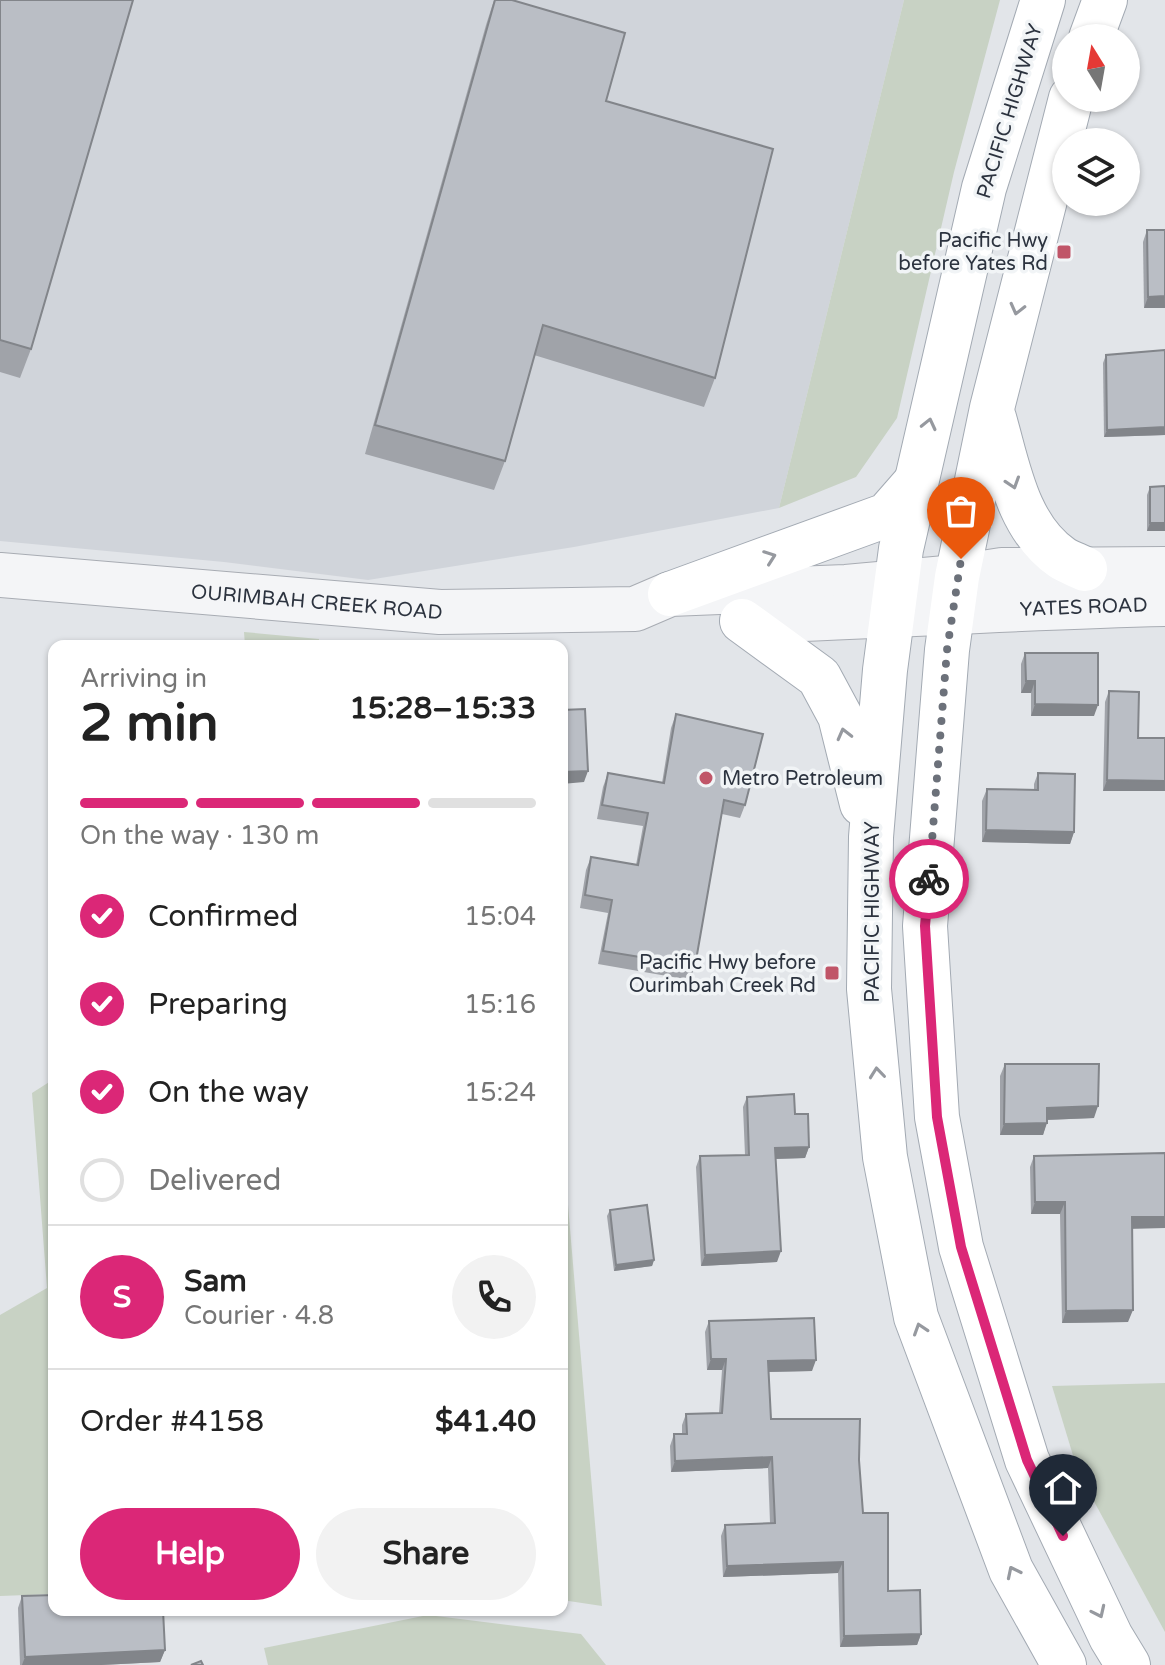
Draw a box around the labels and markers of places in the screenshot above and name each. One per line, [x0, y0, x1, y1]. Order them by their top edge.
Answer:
place label: Pacific Hwy before Yates Rd [898, 229, 1048, 276]
marker: Pacific Hwy before Yates Rd [1055, 243, 1073, 261]
pin [927, 477, 995, 559]
place label: Metro Petroleum [722, 767, 883, 791]
marker: Metro Petroleum [697, 769, 715, 787]
place label: Pacific Hwy before Ourimbah Creek Rd [629, 951, 816, 998]
marker: Pacific Hwy before Ourimbah Creek Rd [823, 964, 841, 982]
pin [1029, 1454, 1097, 1536]

